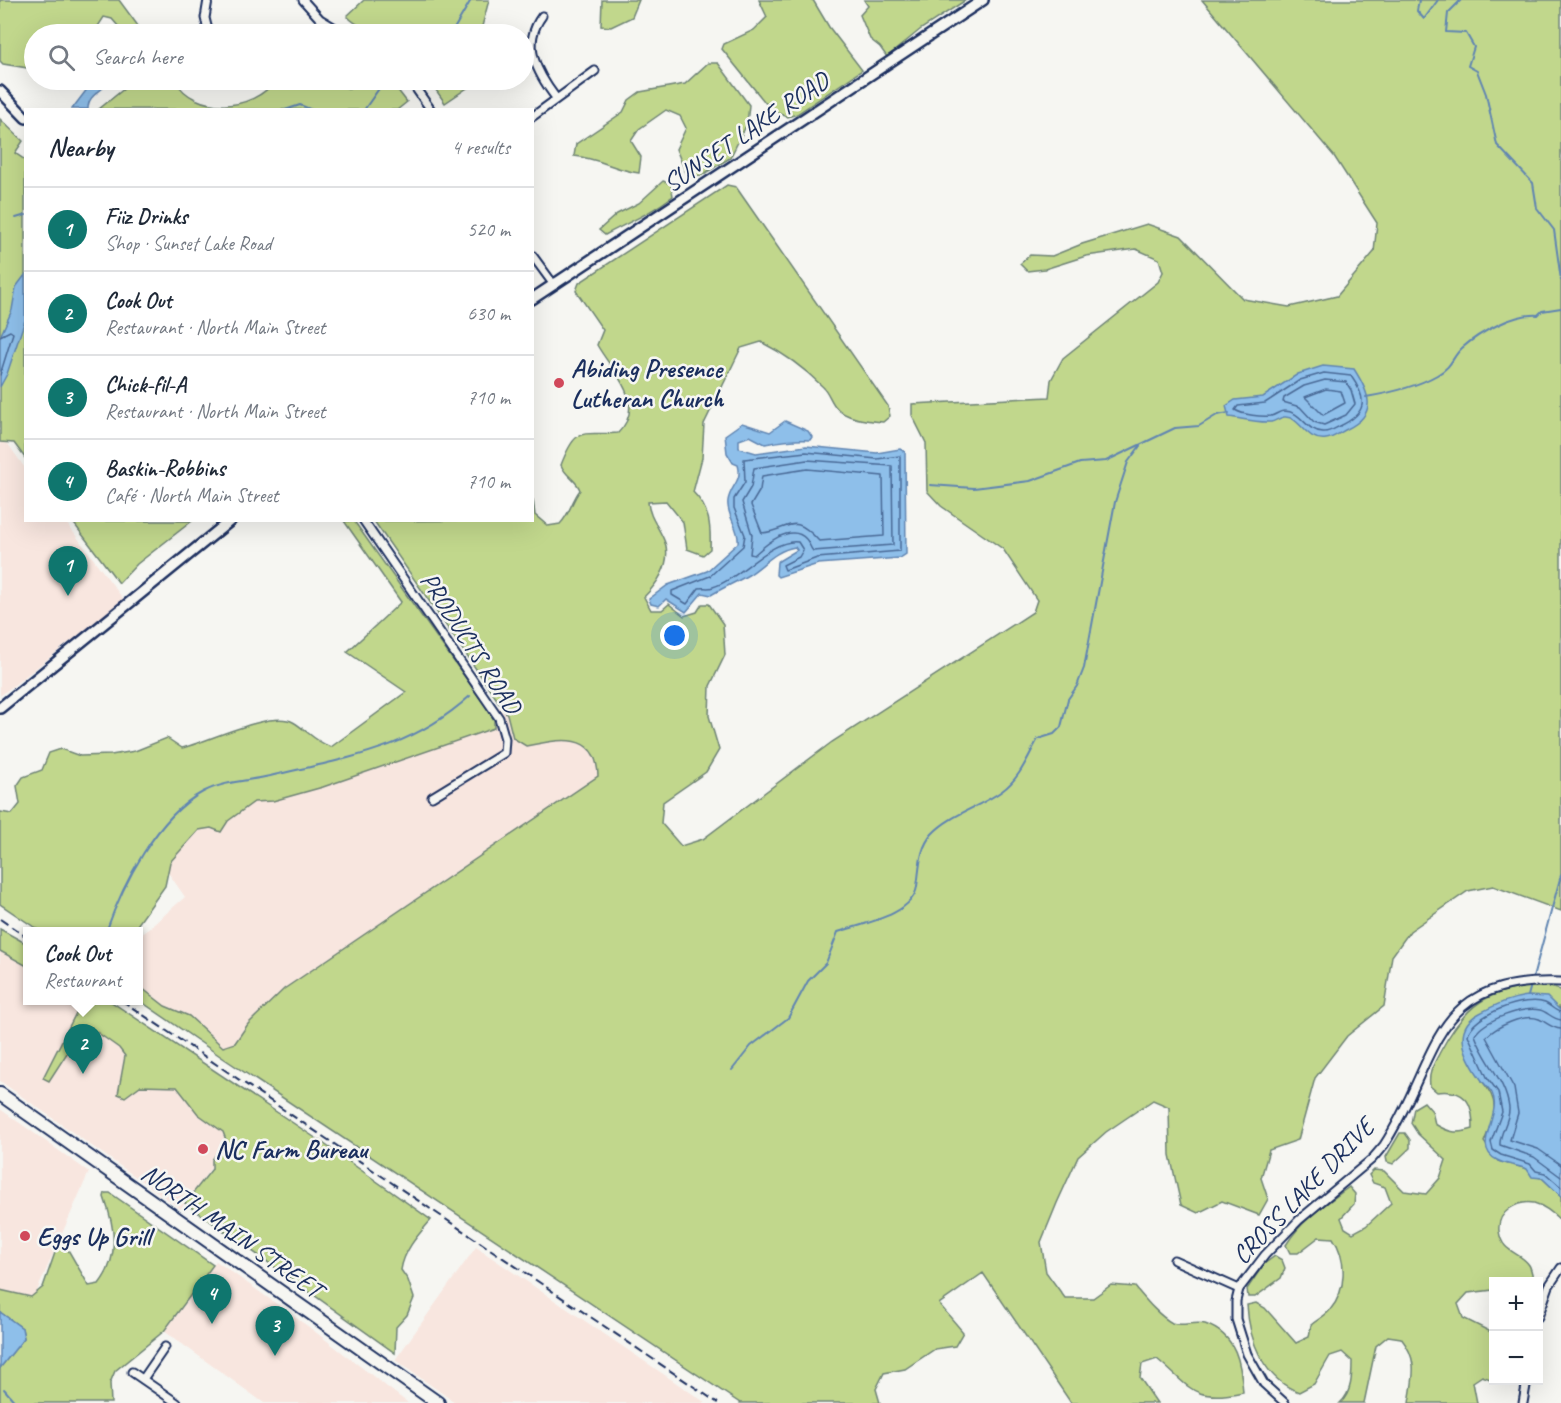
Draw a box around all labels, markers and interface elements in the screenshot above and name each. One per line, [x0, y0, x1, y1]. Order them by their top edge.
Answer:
search box [24, 24, 534, 90]
icon: search [45, 41, 78, 74]
text: Search here [93, 43, 183, 71]
street label: SUNSET LAKE ROAD [657, 63, 837, 200]
text: Nearby [48, 131, 113, 164]
text: 4 results [451, 135, 510, 160]
text: Fiiz Drinks [105, 203, 188, 231]
text: 1 [63, 217, 72, 242]
text: 520 m [467, 217, 510, 242]
text: Shop · Sunset Lake Road [105, 231, 272, 256]
text: Cook Out [105, 287, 172, 315]
text: 2 [63, 301, 72, 326]
text: 630 m [467, 301, 510, 326]
text: Restaurant · North Main Street [105, 315, 325, 340]
place label: Abiding Presence Lutheran Church [571, 352, 724, 415]
text: Chick-fil-A [105, 371, 186, 399]
marker: Abiding Presence Lutheran Church [552, 376, 566, 390]
text: 3 [63, 385, 72, 410]
text: 710 m [467, 385, 510, 410]
text: Restaurant · North Main Street [105, 399, 325, 424]
text: Baskin-Robbins [105, 455, 225, 483]
text: 4 [63, 469, 72, 494]
text: 710 m [467, 469, 510, 494]
text: Café · North Main Street [105, 483, 278, 508]
pin: 1 [48, 546, 88, 596]
street label: PRODUCTS ROAD [413, 566, 530, 722]
your location [660, 621, 689, 650]
popup [23, 927, 143, 1005]
text: Cook Out [44, 940, 111, 968]
text: Restaurant [44, 968, 122, 993]
pin: 2 [64, 1024, 103, 1074]
street label: CROSS LAKE DRIVE [1225, 1108, 1384, 1271]
place label: NC Farm Bureau [215, 1133, 369, 1166]
marker: NC Farm Bureau [196, 1142, 210, 1156]
street label: NORTH MAIN STREET [135, 1156, 333, 1309]
place label: Eggs Up Grill [37, 1220, 156, 1253]
marker: Eggs Up Grill [18, 1229, 32, 1243]
pin: 4 [192, 1274, 232, 1324]
map controls [1489, 1277, 1543, 1385]
button: + [1489, 1277, 1543, 1331]
pin: 3 [256, 1306, 294, 1356]
button: − [1489, 1331, 1543, 1385]

